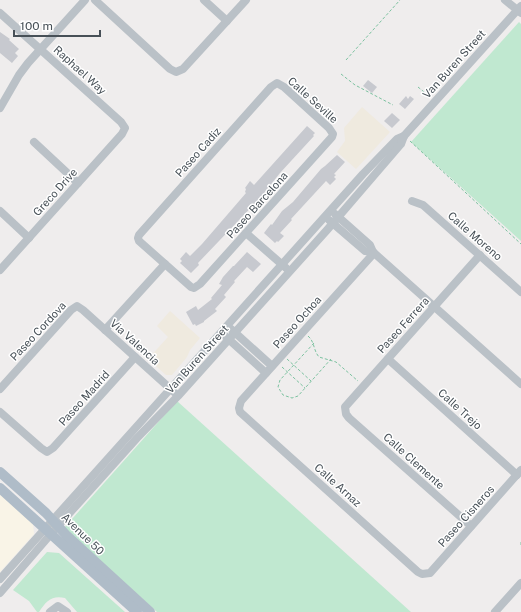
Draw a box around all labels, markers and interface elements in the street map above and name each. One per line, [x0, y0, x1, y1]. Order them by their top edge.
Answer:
scale bar [14, 12, 100, 38]
text: 100 m [20, 19, 53, 33]
street label: Van Buren Street [420, 27, 488, 101]
street label: Raphael Way [51, 43, 109, 97]
street label: Calle Seville [286, 74, 340, 126]
street label: Paseo Cadiz [173, 125, 223, 179]
street label: Greco Drive [31, 166, 79, 218]
street label: Paseo Barcelona [224, 169, 290, 241]
street label: Calle Moreno [446, 209, 504, 263]
street label: Paseo Ochoa [270, 293, 324, 351]
street label: Paseo Ferrera [375, 295, 431, 355]
street label: Paseo Cordova [8, 299, 68, 363]
street label: Via Valencia [108, 317, 162, 367]
street label: Van Buren Street [163, 322, 231, 396]
street label: Paseo Madrid [56, 368, 112, 428]
street label: Calle Trejo [436, 386, 484, 432]
street label: Calle Clemente [381, 431, 447, 491]
street label: Calle Arnaz [312, 461, 364, 509]
street label: Paseo Cisneros [435, 483, 497, 549]
street label: Avenue 50 [59, 511, 107, 557]

